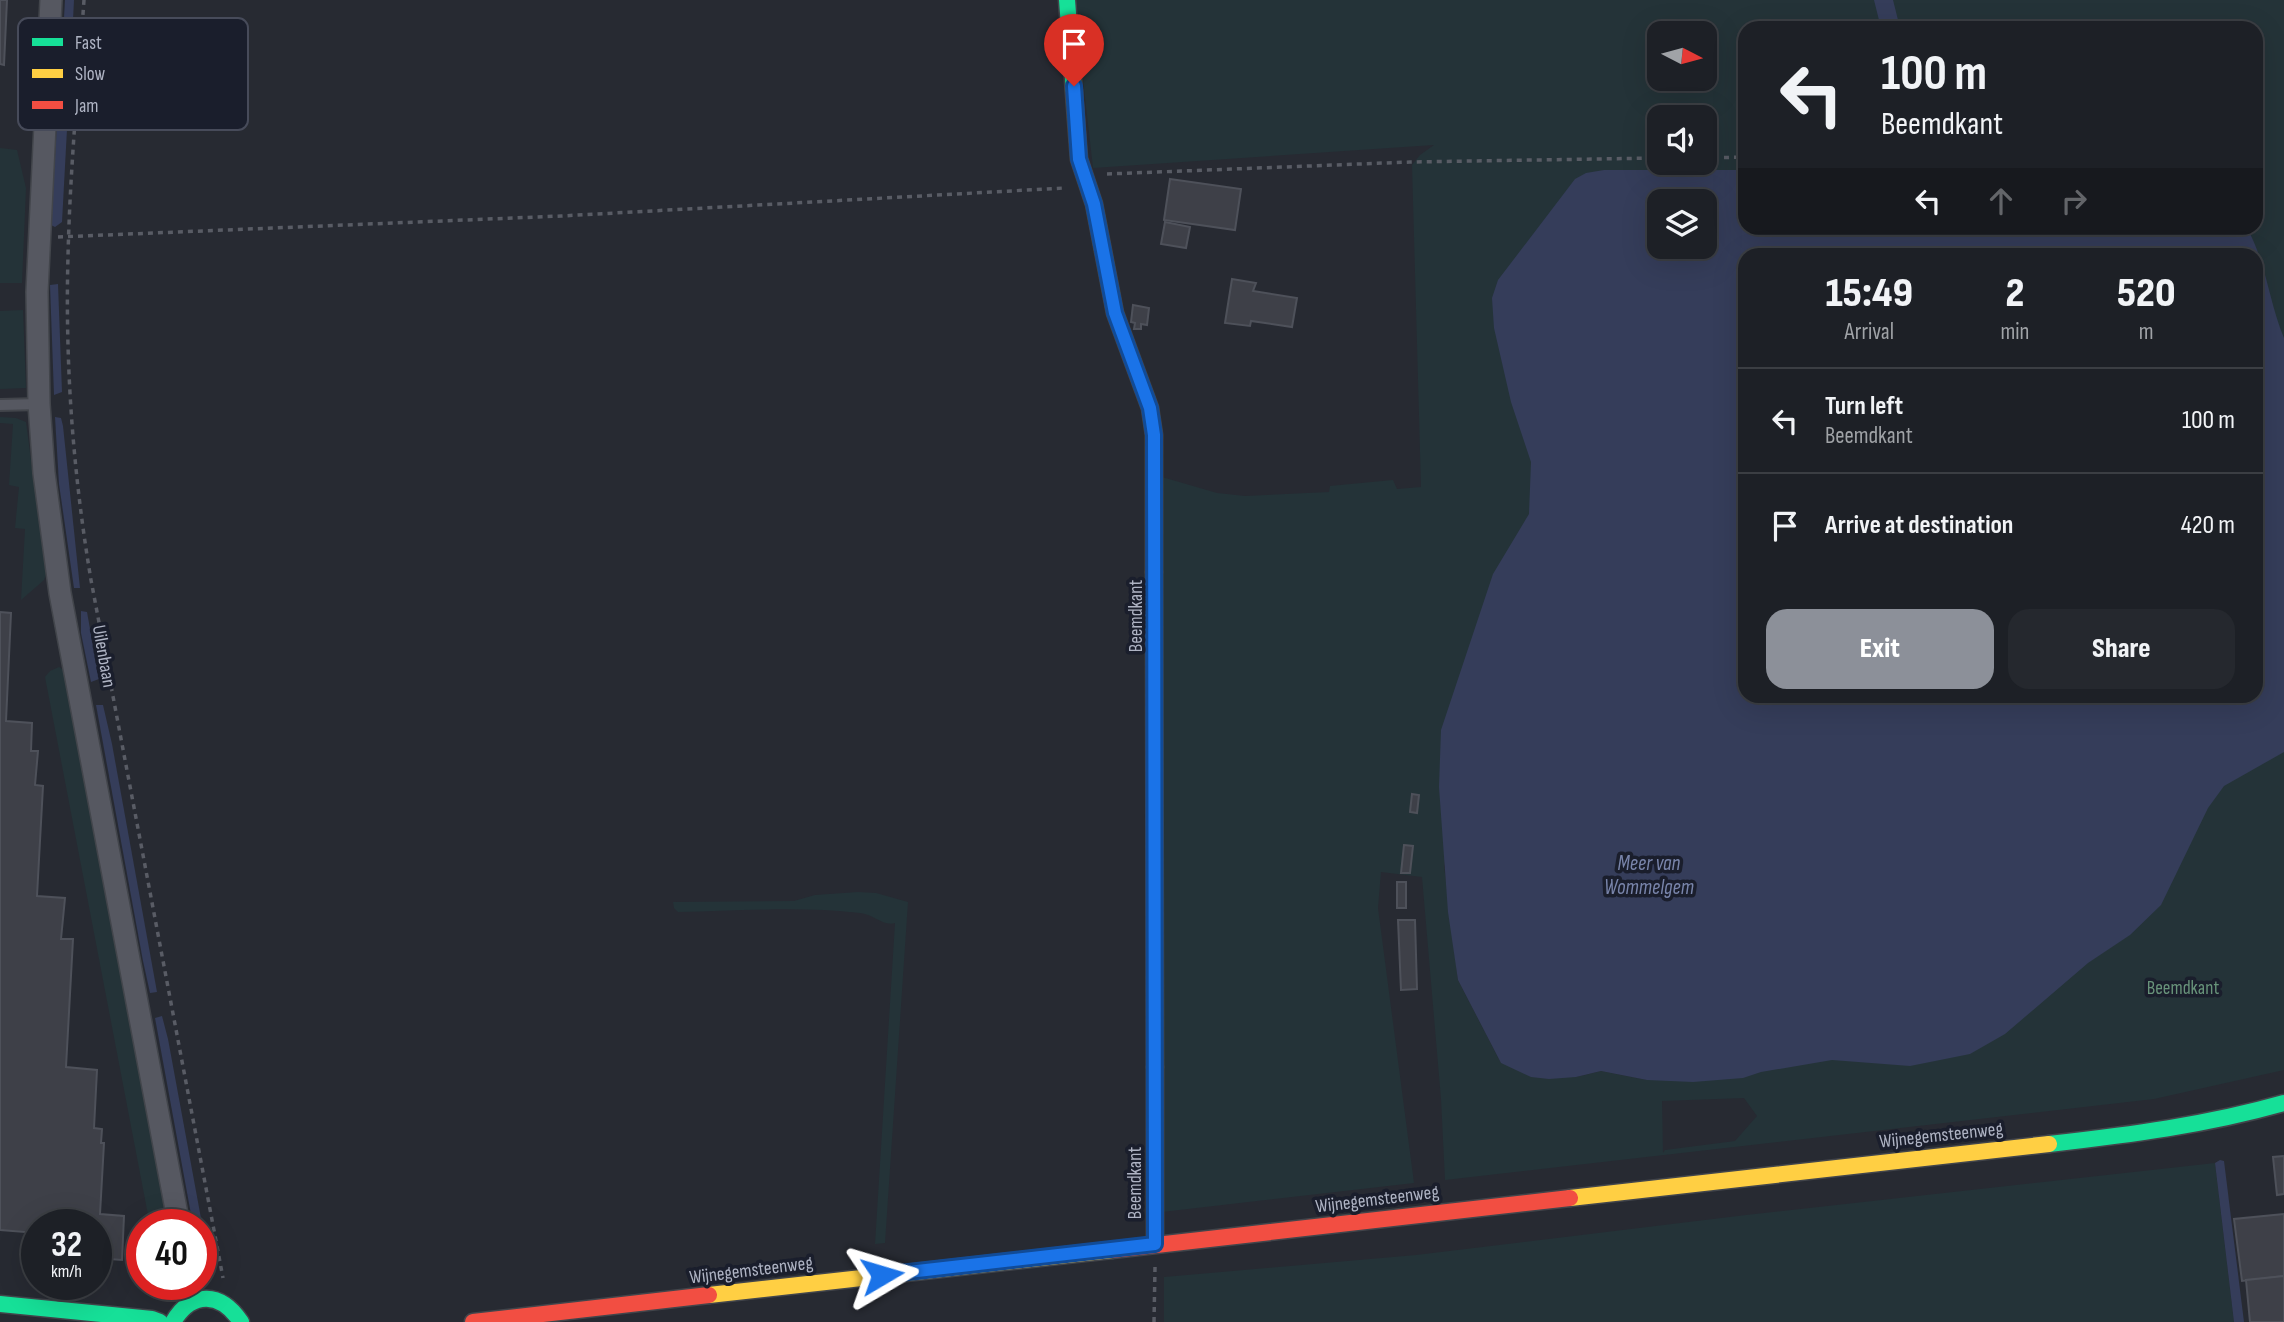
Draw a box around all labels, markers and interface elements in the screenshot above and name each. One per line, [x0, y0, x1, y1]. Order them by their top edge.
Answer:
pin [1044, 14, 1104, 86]
legend [18, 18, 248, 130]
north arrow [1647, 21, 1717, 91]
map controls [1647, 21, 1717, 259]
icon: arrive [1055, 25, 1093, 63]
text: Fast [75, 32, 102, 55]
text: 100 m [1881, 45, 1987, 104]
icon: left [1766, 49, 1857, 140]
text: Slow [75, 63, 105, 86]
text: Jam [74, 95, 98, 118]
button: sound [1647, 105, 1717, 175]
text: Beemdkant [1881, 105, 2003, 144]
icon: left [1909, 182, 1947, 220]
icon: ahead [1982, 182, 2020, 220]
icon: right [2055, 182, 2093, 220]
button: layers [1647, 189, 1717, 259]
text: 15:49 [1826, 268, 1913, 319]
text: 2 [2006, 268, 2024, 319]
text: 520 [2117, 268, 2175, 319]
text: Arrival [1845, 318, 1894, 346]
text: min [2001, 318, 2029, 346]
text: m [2139, 318, 2154, 346]
text: Turn left [1825, 391, 1903, 422]
icon: left [1766, 402, 1804, 440]
text: 100 m [2182, 405, 2235, 436]
text: Beemdkant [1825, 422, 1913, 450]
icon: arrive [1766, 507, 1804, 545]
text: Arrive at destination [1825, 510, 2013, 541]
text: 420 m [2181, 510, 2235, 541]
street label: Beemdkant [1125, 580, 1148, 652]
button: Exit [1766, 609, 1994, 689]
button: Share [2008, 609, 2235, 689]
street label: Uilenbaan [87, 623, 120, 689]
water label: Meer van Wommelgem [1604, 851, 1694, 900]
park label: Beemdkant [2147, 977, 2219, 1000]
street label: Wijnegemsteenweg [1878, 1118, 2004, 1153]
street label: Beemdkant [1124, 1147, 1147, 1219]
street label: Wijnegemsteenweg [1314, 1180, 1441, 1218]
speed limit sign: 40 [126, 1209, 217, 1300]
text: 32 [51, 1224, 82, 1267]
position arrow [845, 1238, 919, 1312]
street label: Wijnegemsteenweg [688, 1251, 815, 1289]
text: km/h [51, 1261, 82, 1282]

